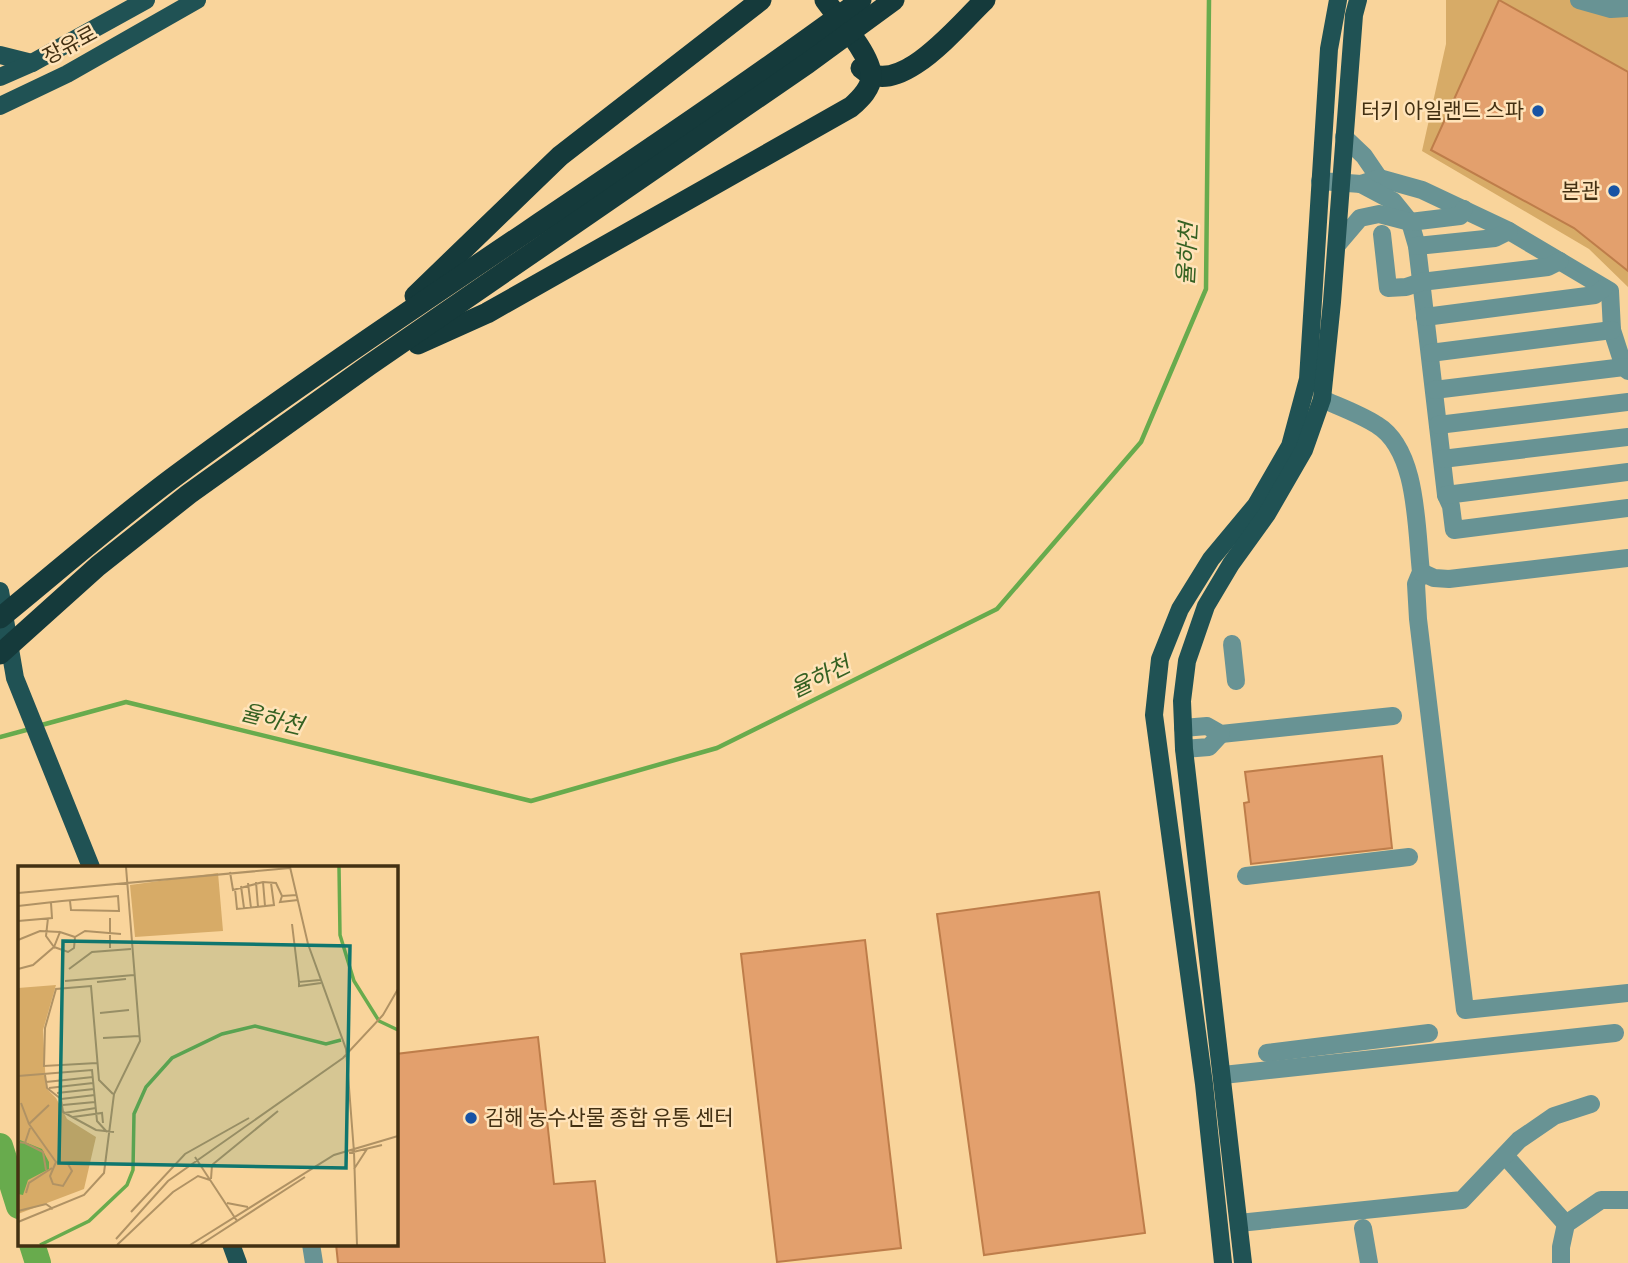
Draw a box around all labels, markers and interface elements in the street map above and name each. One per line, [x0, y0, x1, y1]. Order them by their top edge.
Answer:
street label: 장유로 [37, 18, 102, 70]
place label: 터키 아일랜드 스파 [1361, 96, 1524, 124]
marker: 터키 아일랜드 스파 [1530, 103, 1546, 119]
place label: 본관 [1561, 176, 1600, 204]
marker: 본관 [1606, 183, 1622, 199]
water label: 율하천 [1168, 219, 1204, 286]
water label: 율하천 [784, 647, 858, 704]
water label: 율하천 [238, 695, 310, 742]
inset map [18, 866, 397, 1246]
place label: 김해 농수산물 종합 유통 센터 [485, 1103, 734, 1131]
marker: 김해 농수산물 종합 유통 센터 [463, 1110, 479, 1126]

